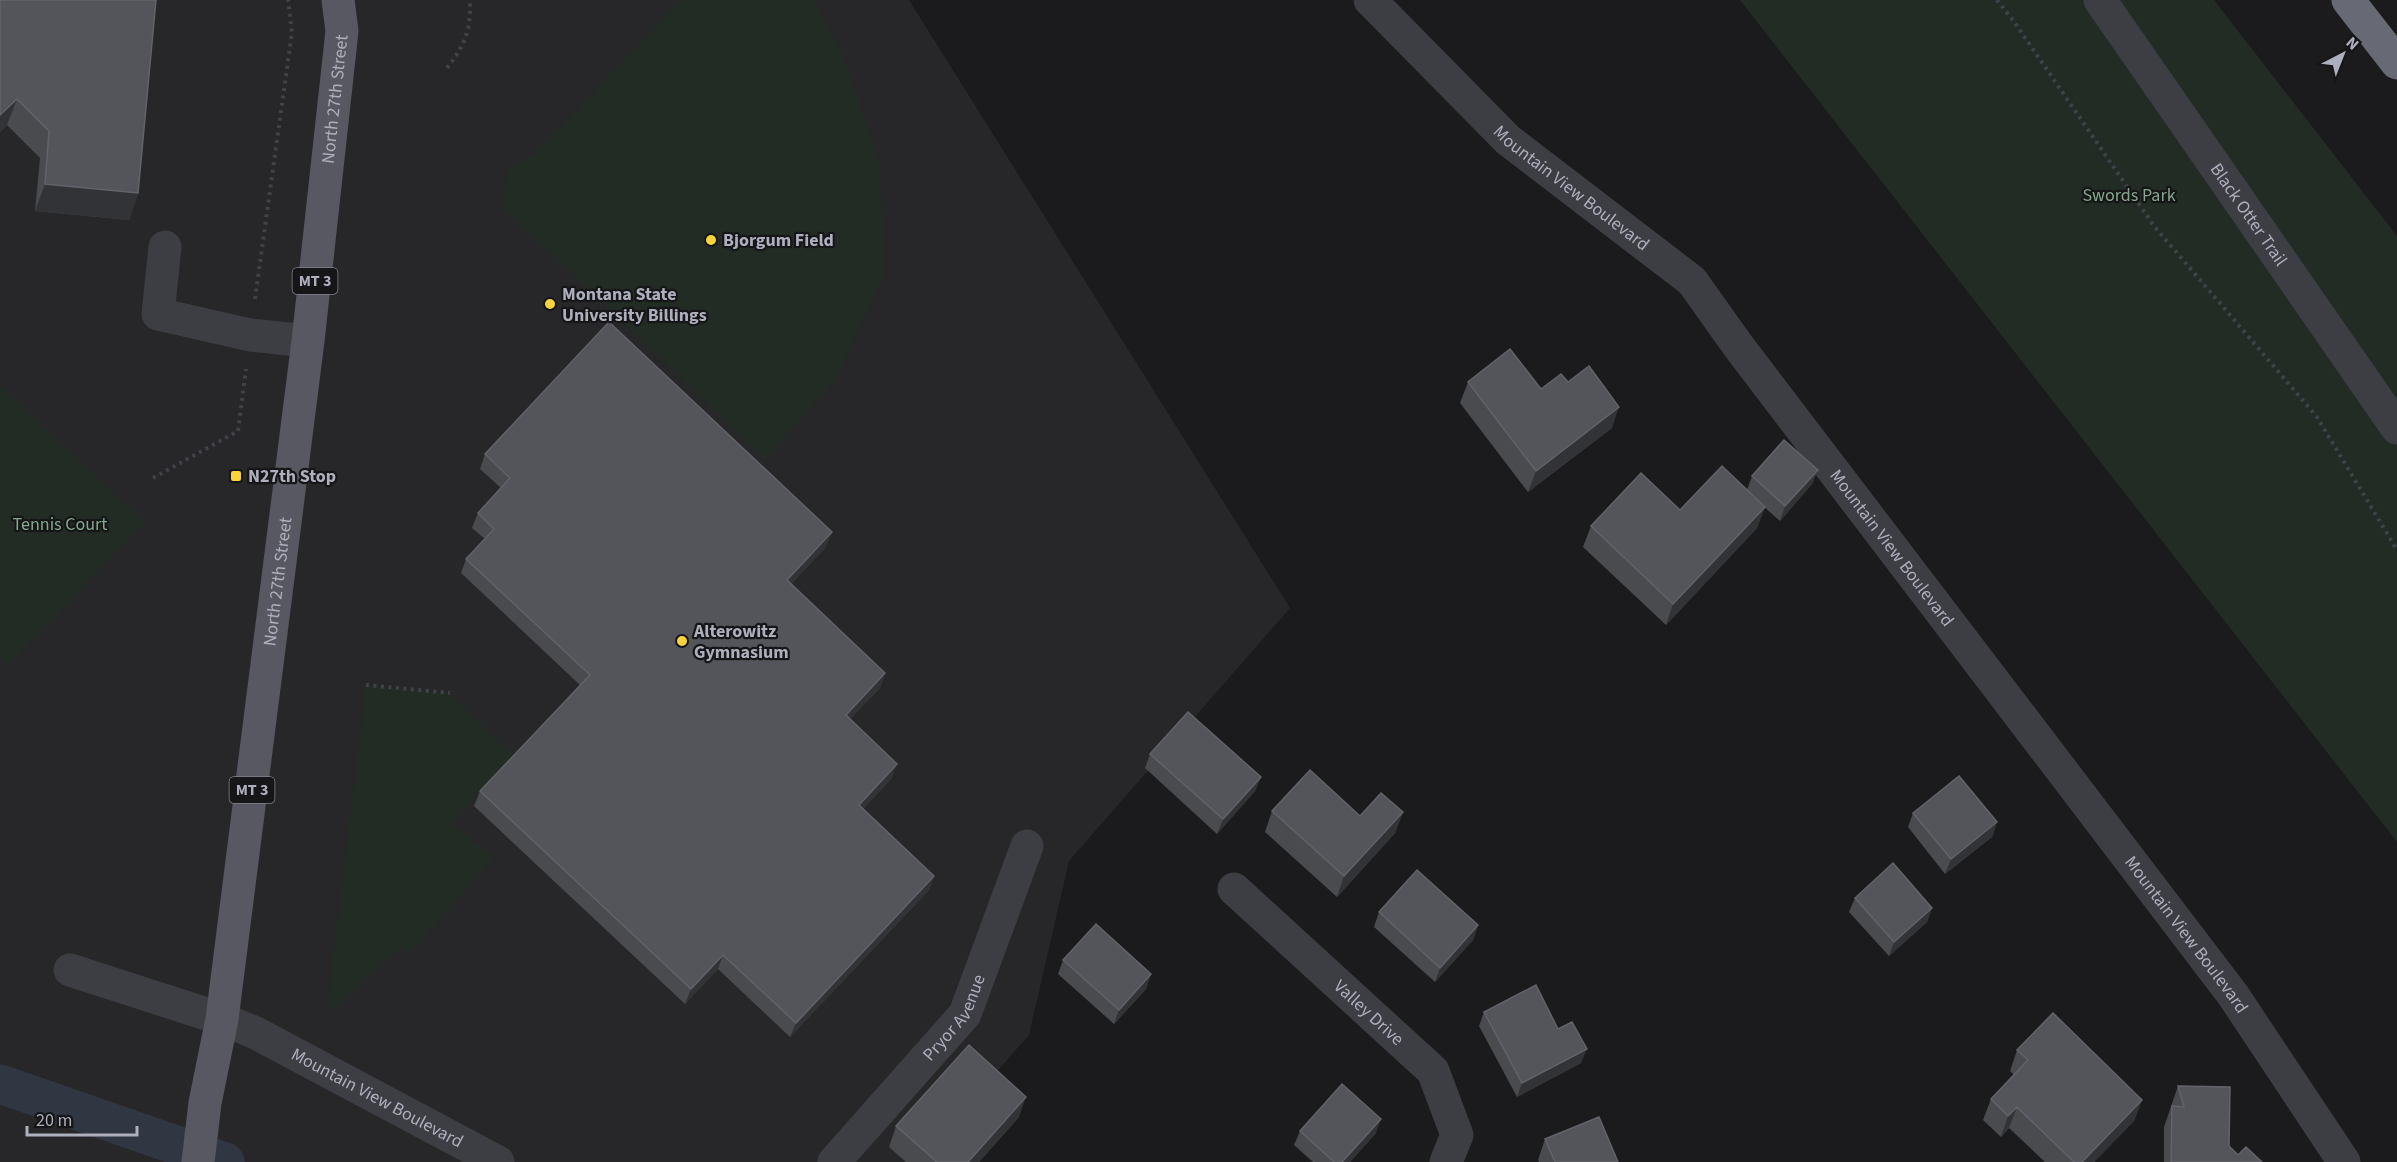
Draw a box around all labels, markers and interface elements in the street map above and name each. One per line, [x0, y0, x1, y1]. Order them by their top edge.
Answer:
north arrow [2313, 24, 2373, 84]
text: N [2341, 32, 2364, 55]
street label: North 27th Street [315, 33, 354, 165]
street label: Mountain View Boulevard [1488, 120, 1655, 256]
street label: Black Otter Trail [2204, 158, 2293, 271]
park label: Swords Park [2082, 183, 2176, 208]
place label: Bjorgum Field [723, 228, 834, 253]
marker: Bjorgum Field [704, 233, 718, 247]
road number: MT 3 [292, 268, 338, 294]
place label: Montana State University Billings [562, 282, 707, 328]
marker: Montana State University Billings [543, 297, 557, 311]
place label: N27th Stop [248, 464, 336, 489]
street label: Mountain View Boulevard [1824, 464, 1960, 632]
marker: N27th Stop [229, 469, 243, 483]
park label: Tennis Court [13, 512, 107, 537]
street label: North 27th Street [257, 516, 298, 648]
place label: Alterowitz Gymnasium [693, 619, 789, 665]
marker: Alterowitz Gymnasium [675, 634, 689, 648]
road number: MT 3 [230, 777, 274, 803]
street label: Mountain View Boulevard [2119, 851, 2254, 1018]
street label: Pryor Avenue [917, 971, 991, 1066]
street label: Valley Drive [1328, 974, 1410, 1051]
street label: Mountain View Boulevard [287, 1042, 468, 1154]
scale bar [27, 1099, 136, 1137]
text: 20 m [36, 1108, 72, 1133]

